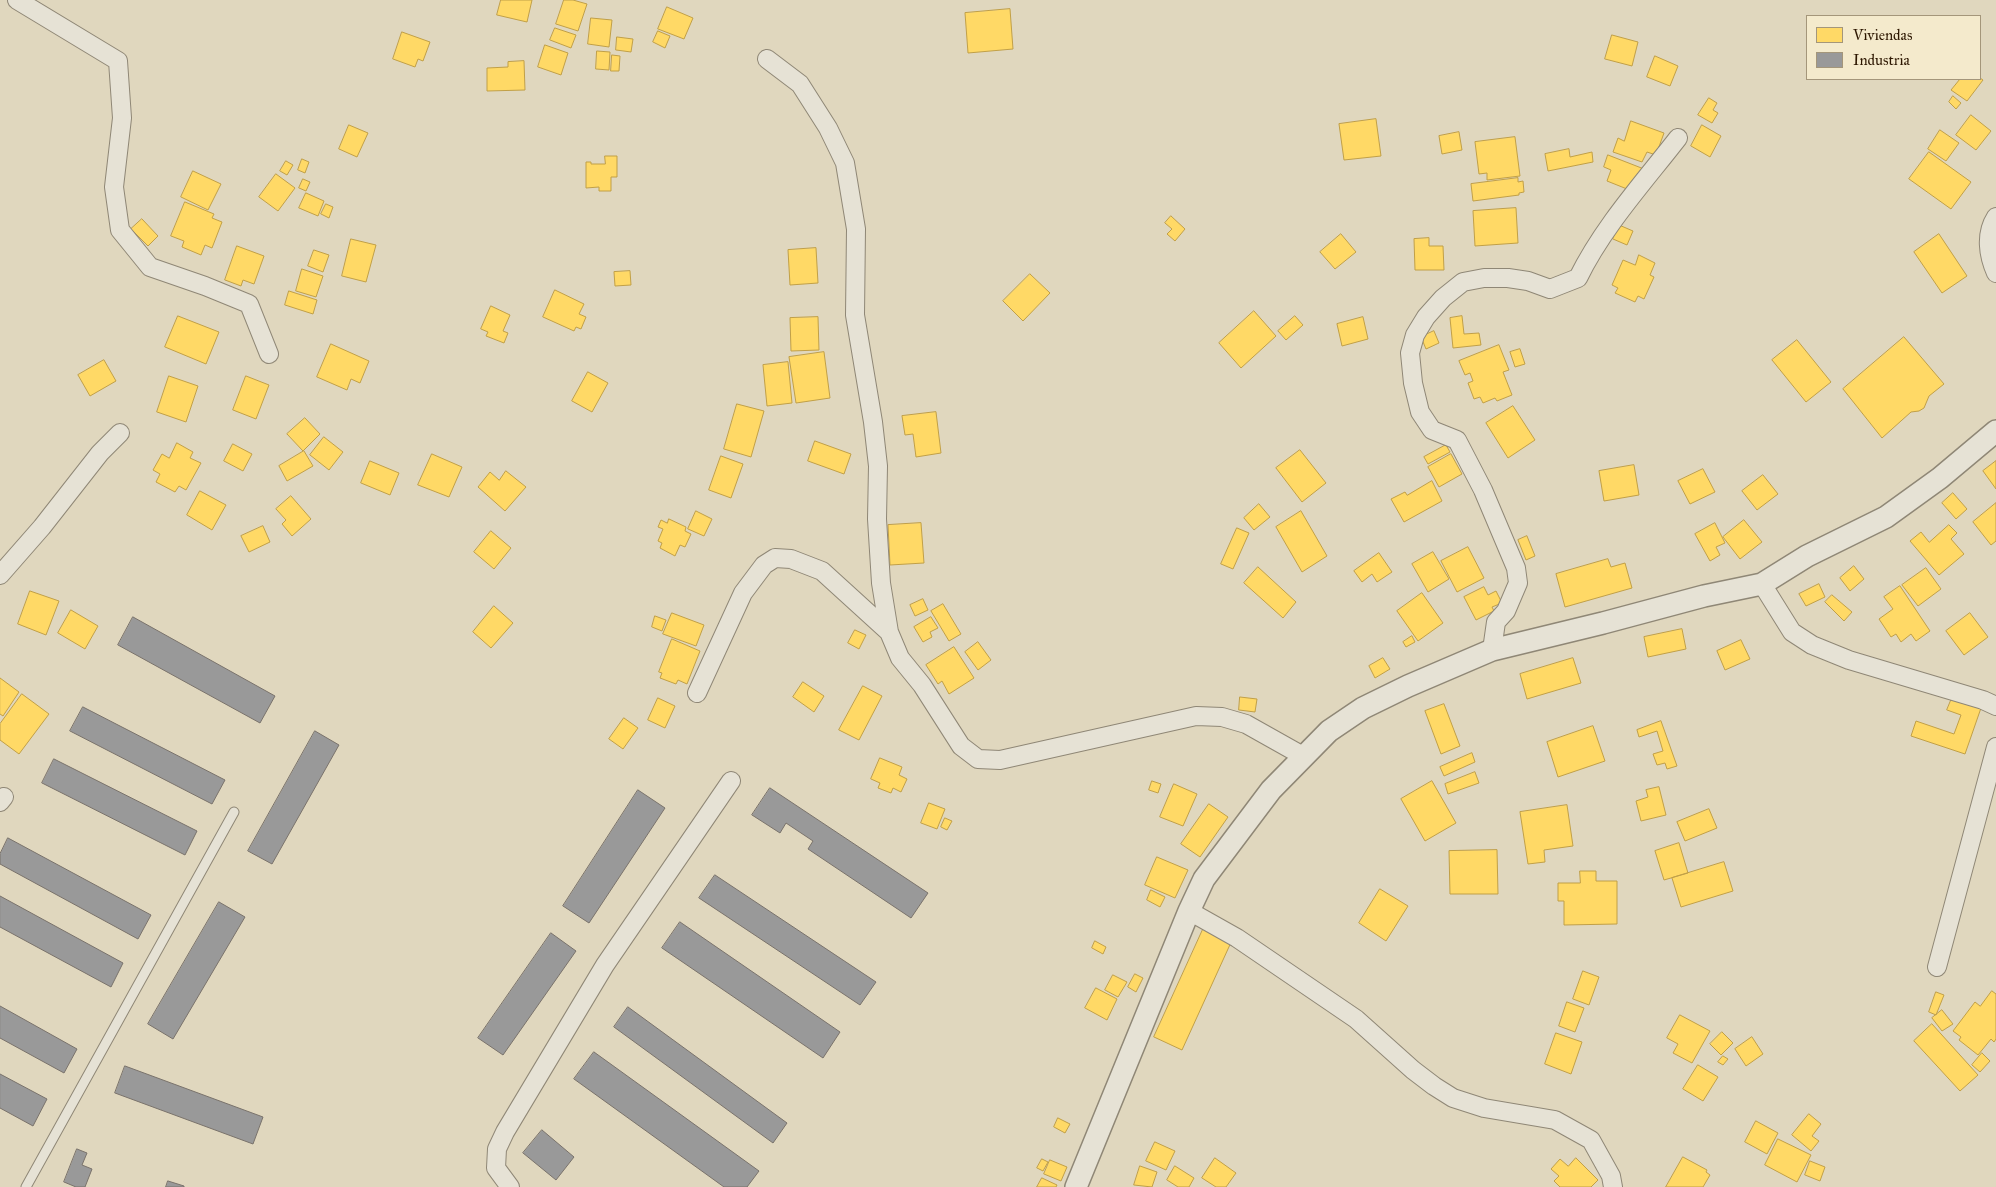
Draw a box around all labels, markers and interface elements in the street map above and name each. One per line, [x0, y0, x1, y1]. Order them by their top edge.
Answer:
legend [1806, 15, 1981, 80]
text: Viviendas [1853, 26, 1912, 44]
text: Industria [1853, 51, 1910, 69]

